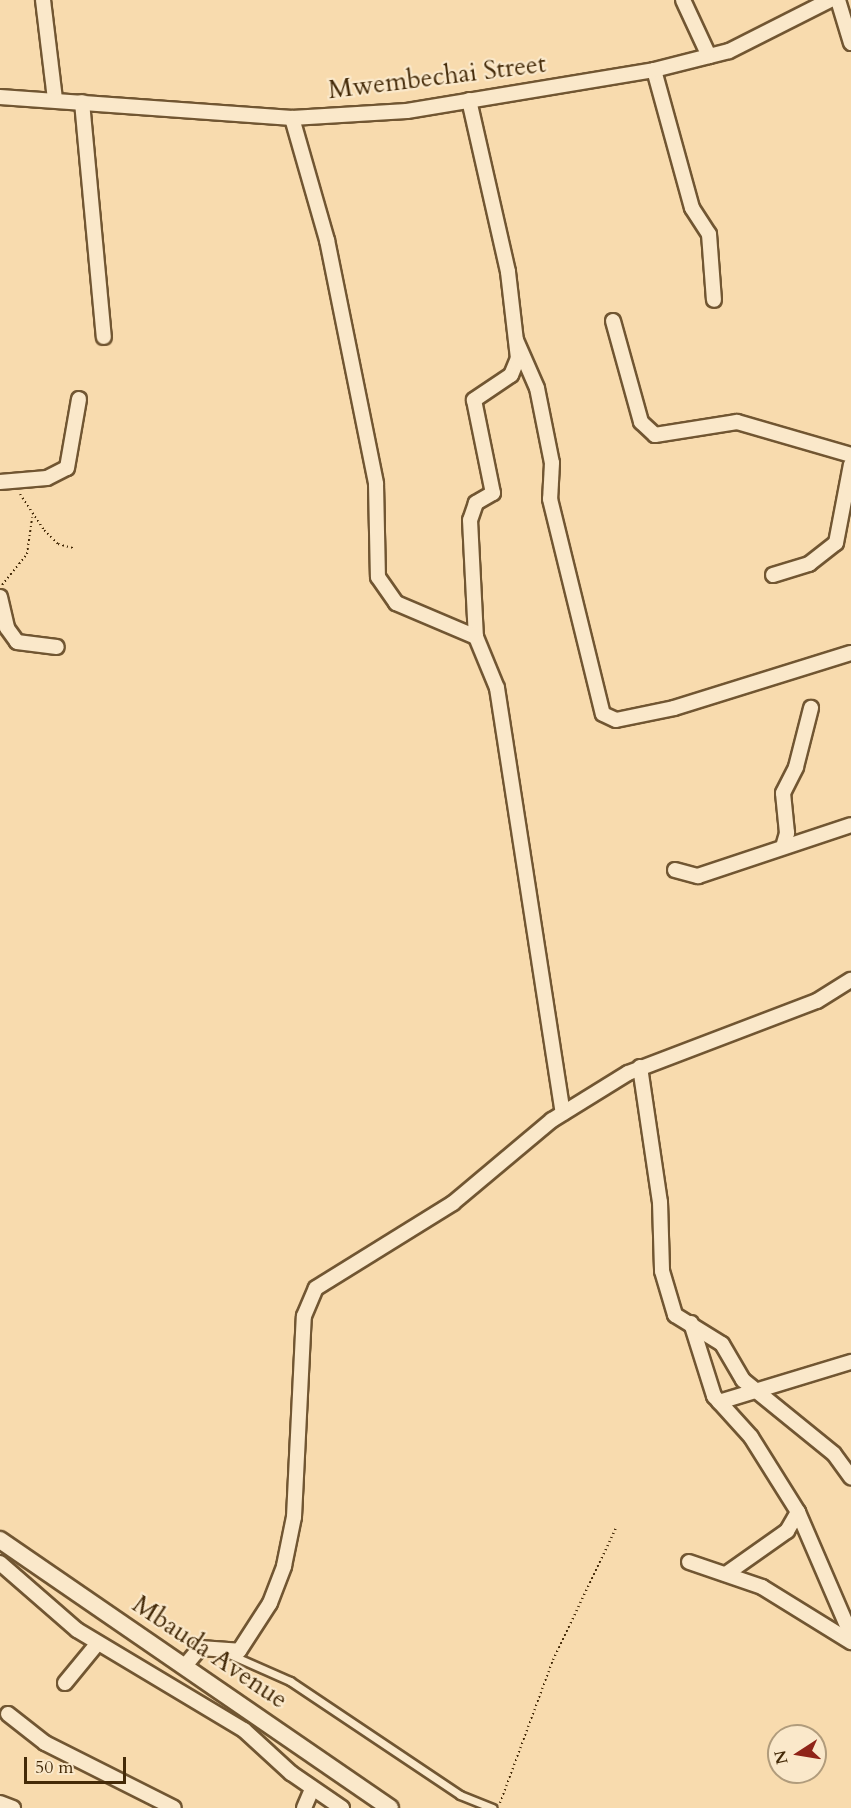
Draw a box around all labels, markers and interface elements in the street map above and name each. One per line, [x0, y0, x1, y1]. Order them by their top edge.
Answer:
street label: Mwembechai Street [326, 48, 548, 106]
street label: Mbauda Avenue [127, 1589, 293, 1715]
north arrow [767, 1724, 827, 1784]
scale bar [27, 1745, 129, 1783]
text: N [769, 1748, 794, 1766]
text: 50 m [35, 1755, 74, 1780]

